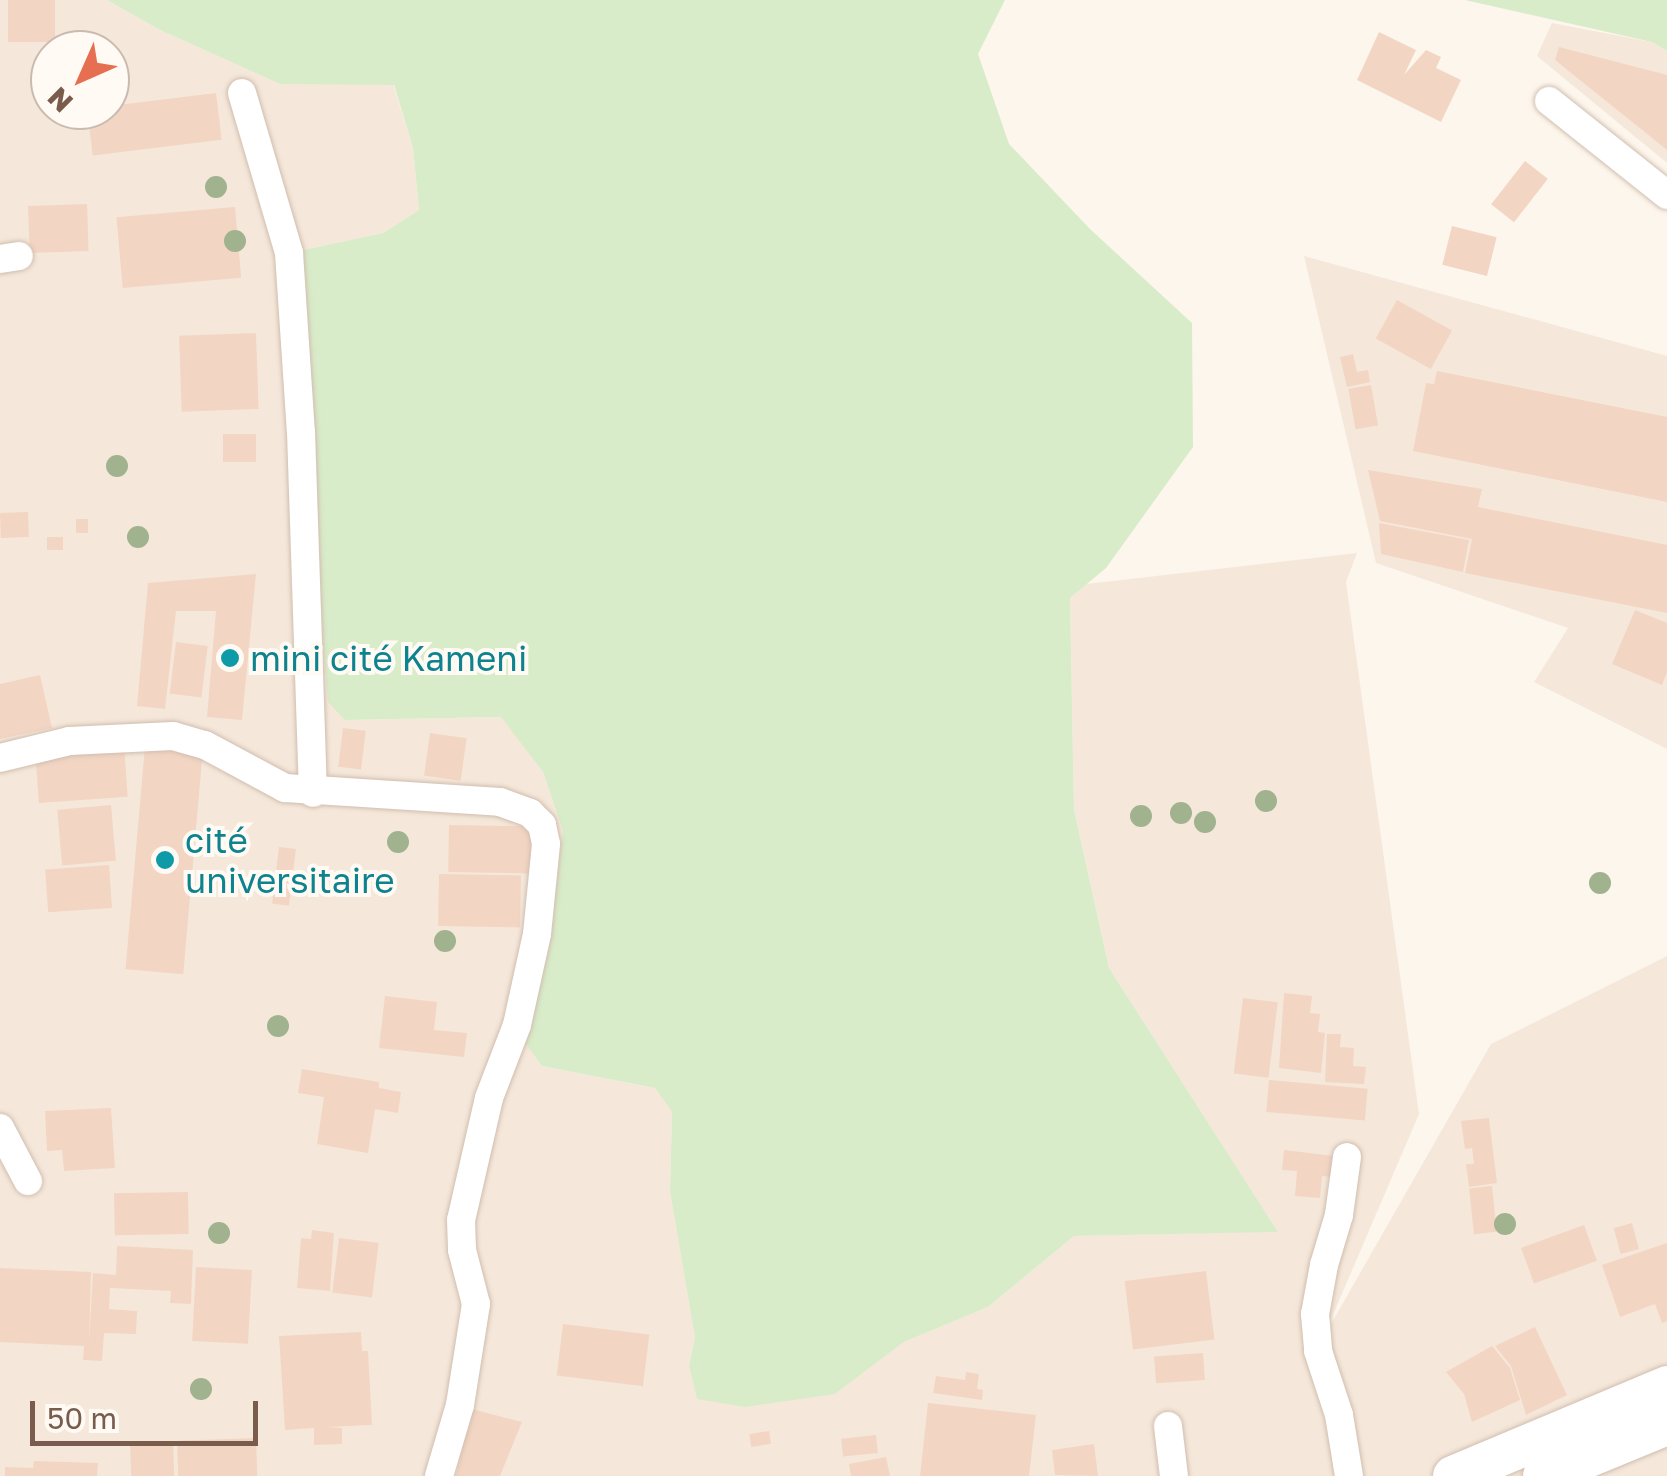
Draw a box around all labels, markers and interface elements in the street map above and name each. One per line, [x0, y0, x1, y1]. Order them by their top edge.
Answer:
north arrow [30, 30, 130, 130]
text: N [41, 81, 79, 119]
place label: mini cité Kameni [250, 637, 527, 679]
marker: mini cité Kameni [219, 647, 241, 669]
place label: cité universitaire [185, 819, 395, 901]
marker: cité universitaire [154, 849, 176, 871]
scale bar [35, 1381, 262, 1443]
text: 50 m [47, 1400, 117, 1436]

